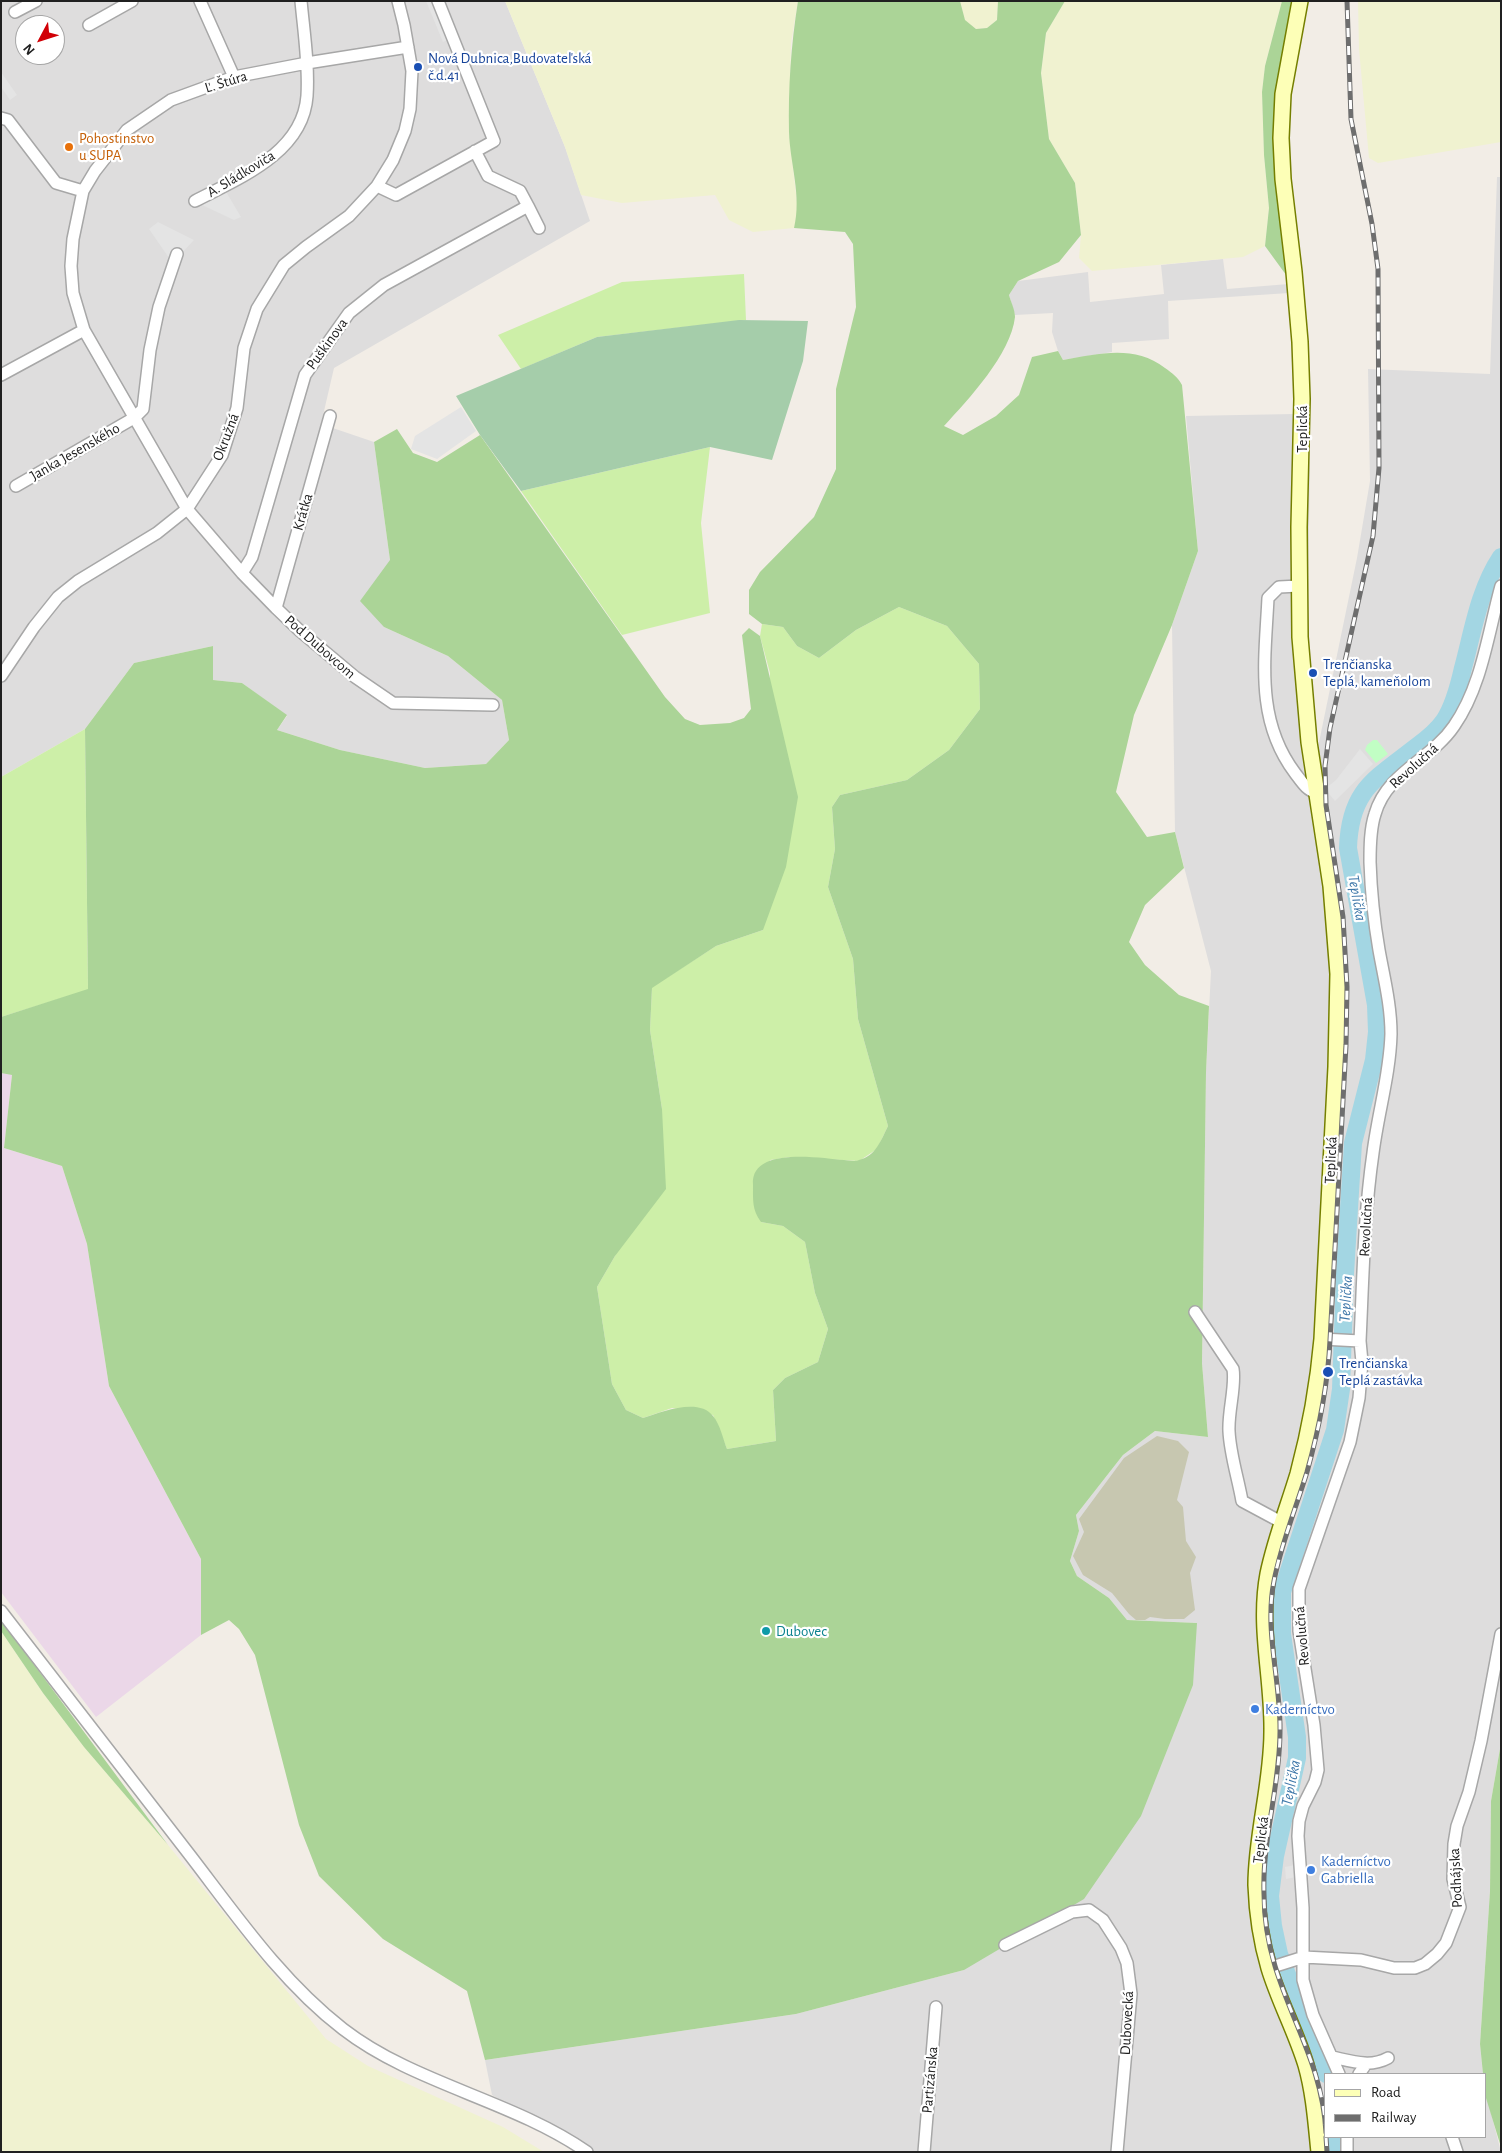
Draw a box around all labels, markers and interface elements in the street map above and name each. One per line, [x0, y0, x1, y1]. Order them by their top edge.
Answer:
north arrow [15, 15, 65, 65]
text: N [21, 41, 38, 57]
place label: Nová Dubnica,Budovateľská č.d.41 [428, 49, 591, 84]
marker: Nová Dubnica,Budovateľská č.d.41 [412, 61, 424, 73]
street label: Ľ. Štúra [203, 67, 249, 97]
place label: Pohostinstvo u SUPA [79, 129, 154, 164]
marker: Pohostinstvo u SUPA [63, 141, 75, 153]
street label: A. Sládkoviča [204, 147, 278, 201]
street label: Puškinova [302, 315, 352, 373]
street label: Teplická [1293, 405, 1311, 453]
street label: Okružná [209, 411, 243, 463]
street label: Janka Jesenského [27, 419, 123, 485]
street label: Krátka [289, 491, 317, 533]
street label: Pod Dubovcom [281, 611, 359, 683]
place label: Trenčianska Teplá, kameňolom [1323, 655, 1431, 690]
marker: Trenčianska Teplá, kameňolom [1307, 667, 1319, 679]
street label: Revolučná [1386, 739, 1442, 793]
water label: Teplička [1344, 873, 1370, 923]
street label: Teplická [1321, 1136, 1341, 1184]
street label: Revolučná [1355, 1197, 1377, 1257]
water label: Teplička [1335, 1275, 1357, 1323]
place label: Trenčianska Teplá zastávka [1339, 1354, 1423, 1389]
marker: Trenčianska Teplá zastávka [1321, 1365, 1335, 1379]
street label: Revolučná [1290, 1605, 1314, 1667]
place label: Dubovec [776, 1622, 827, 1640]
marker: Dubovec [760, 1625, 772, 1637]
place label: Kaderníctvo [1265, 1700, 1335, 1718]
marker: Kaderníctvo [1249, 1703, 1261, 1715]
water label: Teplička [1277, 1758, 1305, 1808]
street label: Teplická [1249, 1815, 1273, 1865]
street label: Podhájska [1445, 1848, 1467, 1908]
place label: Kaderníctvo Gabriella [1321, 1852, 1391, 1887]
marker: Kaderníctvo Gabriella [1305, 1864, 1317, 1876]
street label: Dubovecká [1116, 1990, 1138, 2056]
street label: Partizánska [918, 2046, 942, 2114]
legend [1324, 2073, 1487, 2138]
text: Road [1371, 2085, 1401, 2100]
text: Railway [1371, 2110, 1416, 2125]

